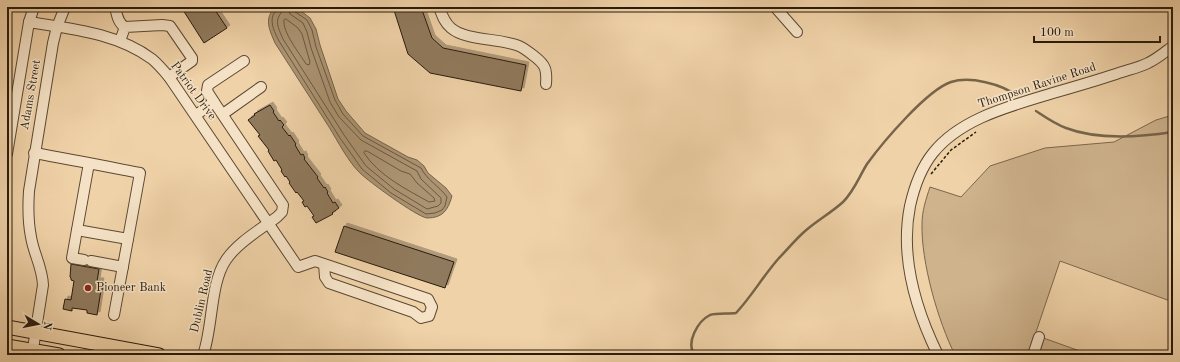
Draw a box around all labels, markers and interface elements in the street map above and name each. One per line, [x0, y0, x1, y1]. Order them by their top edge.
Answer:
scale bar [1034, 18, 1160, 44]
text: 100 m [1040, 27, 1074, 39]
street label: Adams Street [19, 59, 43, 131]
street label: Patriot Drive [168, 60, 218, 123]
street label: Thompson Ravine Road [976, 61, 1098, 111]
street label: Dublin Road [189, 268, 215, 334]
place label: Pioneer Bank [96, 282, 166, 294]
marker: Pioneer Bank [83, 283, 93, 293]
north arrow [18, 304, 58, 344]
text: N [40, 320, 53, 331]

